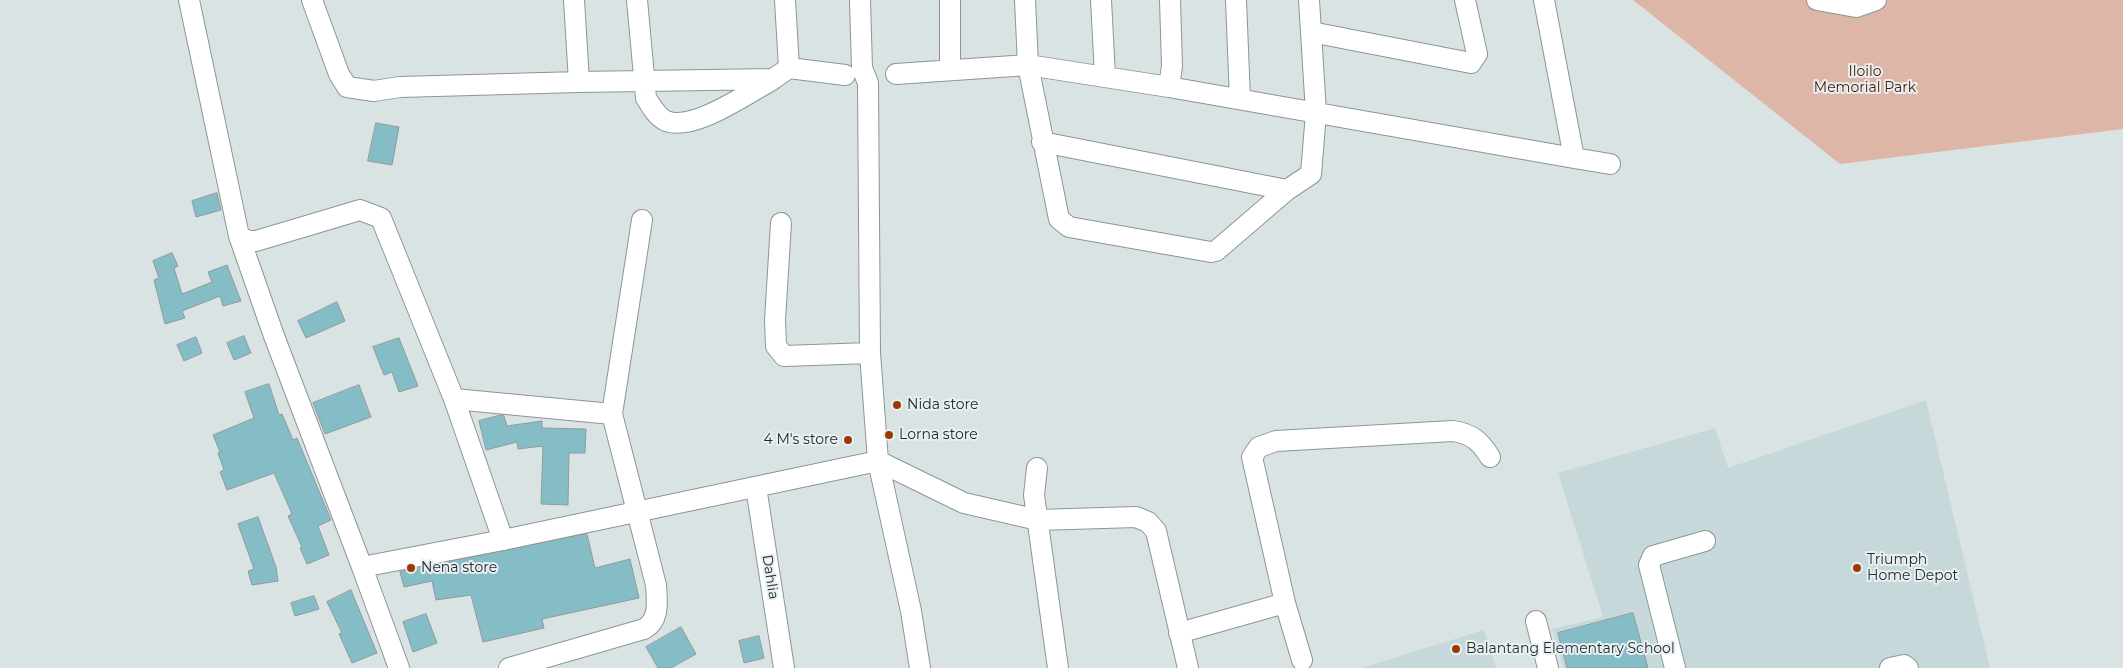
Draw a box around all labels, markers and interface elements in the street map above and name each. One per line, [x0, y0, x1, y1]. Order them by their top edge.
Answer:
park label: Iloilo Memorial Park [1814, 64, 1916, 96]
place label: Nida store [907, 397, 978, 413]
marker: Nida store [891, 399, 903, 411]
place label: Lorna store [899, 427, 978, 443]
marker: Lorna store [883, 429, 895, 441]
place label: 4 M's store [763, 432, 838, 448]
marker: 4 M's store [842, 434, 854, 446]
place label: Triumph Home Depot [1867, 552, 1958, 584]
street label: Dahlia [758, 553, 782, 601]
place label: Nena store [421, 560, 497, 576]
marker: Nena store [405, 562, 417, 574]
marker: Triumph Home Depot [1851, 562, 1863, 574]
place label: Balantang Elementary School [1466, 641, 1675, 657]
marker: Balantang Elementary School [1450, 643, 1462, 655]

